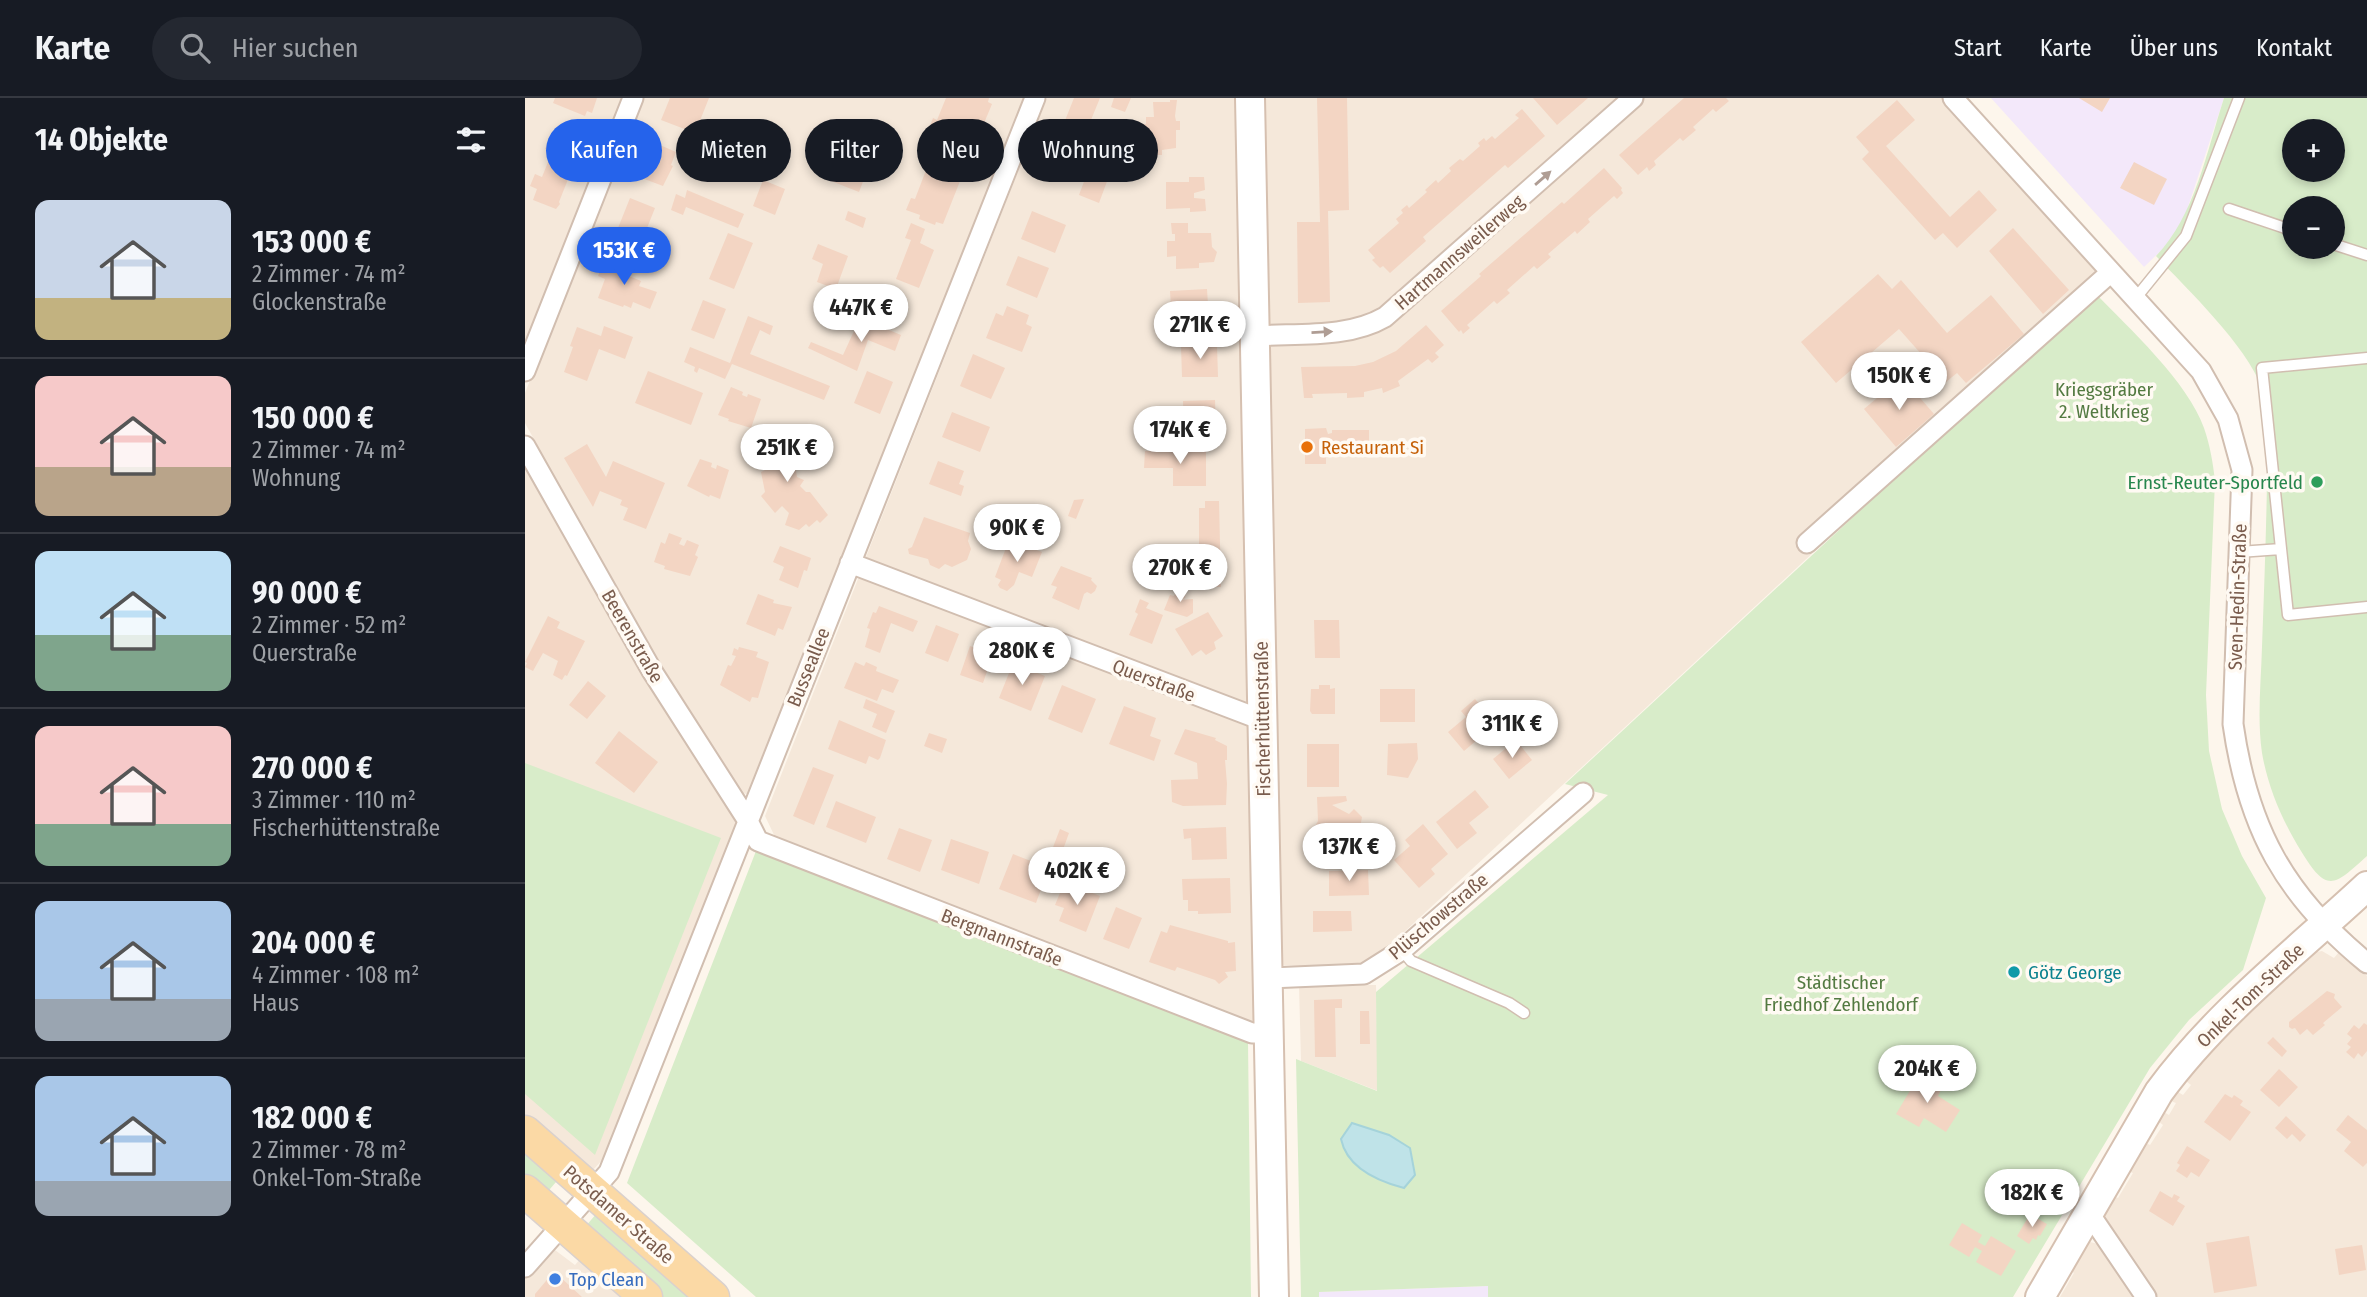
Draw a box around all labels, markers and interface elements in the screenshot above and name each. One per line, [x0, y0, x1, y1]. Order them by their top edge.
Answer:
search box [152, 17, 642, 80]
text: Karte [35, 28, 110, 68]
icon: search [176, 29, 214, 67]
text: Hier suchen [232, 33, 359, 64]
text: Start [1954, 34, 2002, 62]
text: Karte [2040, 34, 2092, 62]
text: Über uns [2130, 34, 2218, 62]
text: Kontakt [2256, 34, 2332, 62]
chip: Kaufen [546, 119, 662, 182]
chip: Mieten [676, 119, 791, 182]
chip: Filter [805, 119, 903, 182]
chip: Neu [917, 119, 1004, 182]
chip: Wohnung [1018, 119, 1158, 182]
map controls [2282, 119, 2345, 259]
button: + [2282, 119, 2345, 182]
icon: filters [452, 121, 490, 159]
text: 14 Objekte [35, 122, 168, 158]
one-way arrow [1534, 170, 1552, 186]
street label: Hartmannsweilerweg [1390, 190, 1529, 315]
button: − [2282, 196, 2345, 259]
text: 153 000 € [252, 224, 371, 260]
icon: home [91, 228, 175, 312]
pin: 153K € [567, 228, 681, 287]
text: 153K € [593, 236, 655, 264]
text: 2 Zimmer · 74 m² [252, 260, 406, 288]
pin: 447K € [804, 285, 918, 344]
text: Glockenstraße [252, 288, 387, 316]
text: 447K € [829, 293, 893, 321]
pin: 271K € [1143, 302, 1257, 361]
text: 271K € [1170, 310, 1230, 338]
one-way arrow [1311, 326, 1333, 337]
pin: 150K € [1842, 352, 1956, 412]
text: 150K € [1867, 361, 1931, 389]
park label: Kriegsgräber 2. Weltkrieg [2055, 378, 2153, 423]
text: 150 000 € [252, 400, 374, 436]
icon: home [91, 404, 175, 488]
pin: 174K € [1123, 406, 1237, 466]
text: 174K € [1149, 415, 1211, 443]
pin: 251K € [730, 424, 844, 484]
text: 251K € [757, 433, 817, 461]
text: 2 Zimmer · 74 m² [252, 436, 406, 464]
place label: Restaurant Si [1321, 436, 1424, 459]
marker: Restaurant Si [1299, 439, 1315, 455]
text: Wohnung [252, 464, 340, 492]
place label: Ernst-Reuter-Sportfeld [2128, 471, 2303, 494]
marker: Ernst-Reuter-Sportfeld [2309, 474, 2325, 490]
pin: 90K € [968, 504, 1066, 564]
text: 90K € [990, 513, 1044, 541]
street label: Sven-Hedin-Straße [2223, 523, 2252, 671]
pin: 270K € [1123, 545, 1237, 604]
text: 270K € [1148, 553, 1212, 581]
text: 90 000 € [252, 575, 362, 611]
icon: home [91, 579, 175, 663]
street label: Beerenstraße [597, 586, 669, 687]
text: 2 Zimmer · 52 m² [252, 611, 406, 639]
street label: Busseallee [782, 624, 835, 710]
pin: 280K € [965, 628, 1079, 687]
text: 280K € [989, 636, 1055, 664]
text: Querstraße [252, 639, 357, 667]
street label: Fischerhüttenstraße [1250, 641, 1275, 797]
street label: Querstraße [1109, 654, 1198, 707]
pin: 311K € [1455, 700, 1569, 760]
text: 311K € [1482, 709, 1542, 737]
text: 270 000 € [252, 750, 372, 786]
icon: home [91, 754, 175, 838]
text: 3 Zimmer · 110 m² [252, 786, 416, 814]
text: Fischerhüttenstraße [252, 814, 440, 842]
pin: 137K € [1292, 824, 1406, 883]
text: 137K € [1319, 832, 1379, 860]
pin: 402K € [1020, 848, 1134, 907]
text: 402K € [1044, 856, 1110, 884]
street label: Plüschowstraße [1384, 868, 1493, 965]
street label: Bergmannstraße [938, 904, 1066, 971]
text: 204 000 € [252, 925, 375, 961]
icon: home [91, 929, 175, 1013]
street label: Onkel-Tom-Straße [2192, 938, 2309, 1052]
text: 4 Zimmer · 108 m² [252, 961, 419, 989]
place label: Götz George [2028, 961, 2122, 984]
marker: Götz George [2006, 964, 2022, 980]
park label: Städtischer Friedhof Zehlendorf [1764, 971, 1919, 1016]
text: Haus [252, 989, 299, 1017]
pin: 204K € [1870, 1046, 1984, 1105]
text: 204K € [1894, 1054, 1960, 1082]
text: 182 000 € [252, 1100, 372, 1136]
icon: home [91, 1104, 175, 1188]
text: 2 Zimmer · 78 m² [252, 1136, 406, 1164]
street label: Potsdamer Straße [559, 1160, 679, 1269]
text: Onkel-Tom-Straße [252, 1164, 422, 1192]
pin: 182K € [1975, 1170, 2089, 1229]
text: 182K € [2001, 1178, 2063, 1206]
place label: Top Clean [569, 1268, 644, 1291]
marker: Top Clean [547, 1271, 563, 1287]

